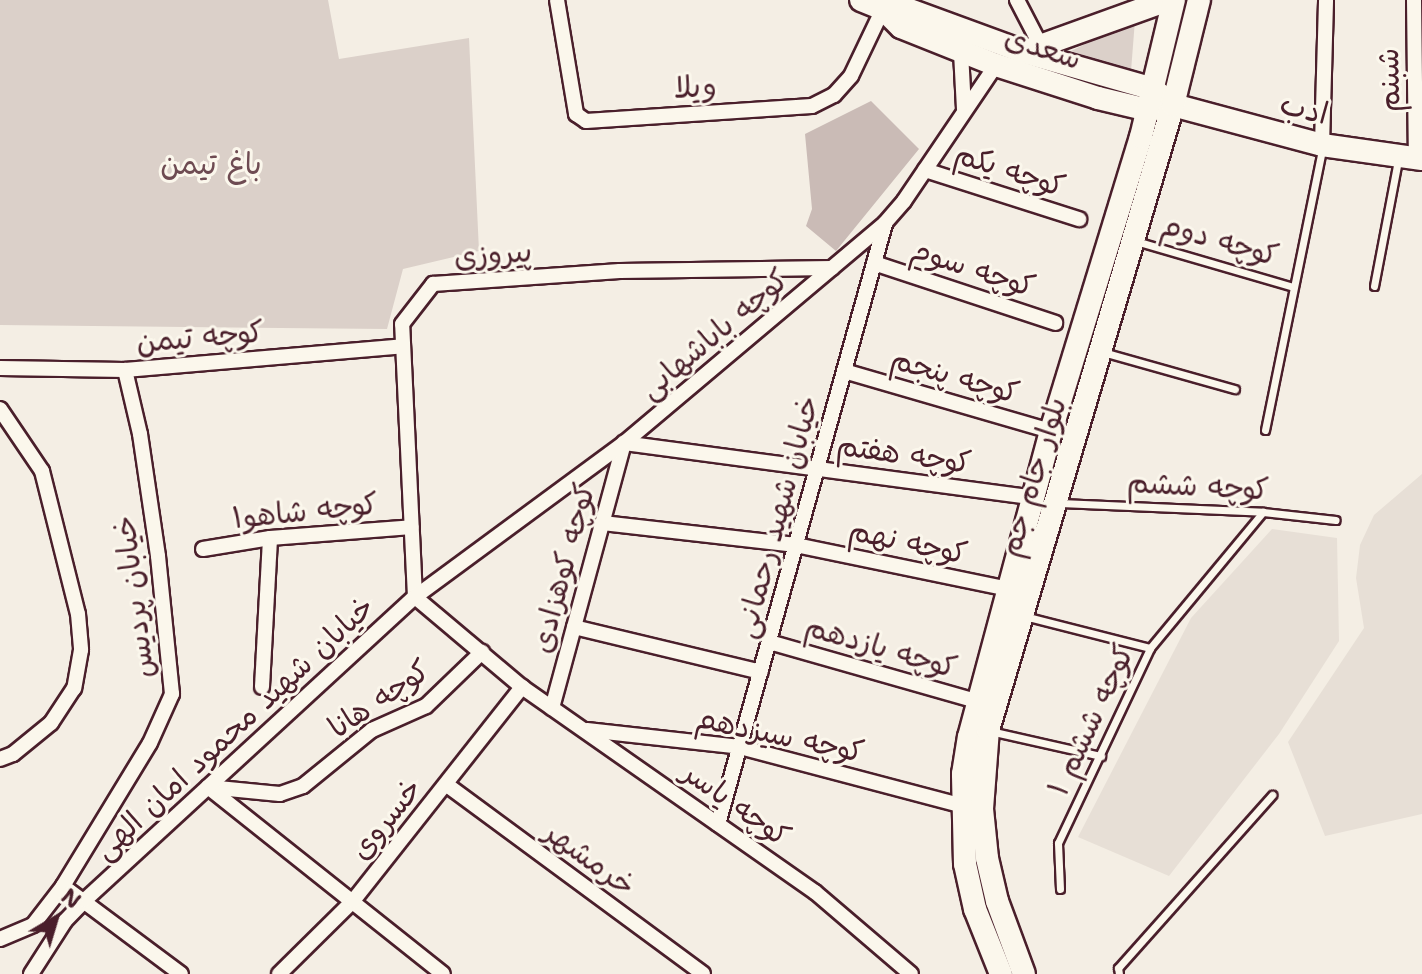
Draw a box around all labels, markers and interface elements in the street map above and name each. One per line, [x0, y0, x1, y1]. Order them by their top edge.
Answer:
street label: سعدی [1000, 19, 1086, 77]
street label: شبنم [1370, 48, 1408, 112]
street label: ویلا [672, 68, 718, 106]
street label: ادب [1276, 86, 1332, 132]
street label: کوچه یکم [950, 135, 1070, 205]
park label: باغ تیمن [160, 146, 262, 182]
street label: کوچه دوم [1157, 206, 1283, 274]
street label: کوچه سوم [906, 231, 1040, 305]
street label: پیروزی [453, 233, 533, 275]
street label: کوچه باباشهابی [632, 261, 796, 407]
street label: کوچه تیمن [135, 314, 265, 360]
street label: کوچه پنجم [887, 341, 1023, 411]
street label: خیابان شهید رحمانی [727, 392, 827, 642]
street label: بلوار جام جم [992, 393, 1074, 561]
street label: کوچه هفتم [834, 427, 974, 481]
street label: کوچه ششم [1126, 464, 1270, 508]
street label: کوچه کوهزادی [523, 479, 603, 657]
street label: کوچه شاهو۱ [230, 485, 380, 537]
street label: کوچه نهم [845, 512, 971, 572]
street label: خیابان پردیس [106, 514, 162, 680]
street label: خیابان شهید محمود امان الهی [86, 589, 382, 867]
street label: کوچه یازدهم [801, 608, 961, 686]
street label: کوچه ششم ۱ [1040, 638, 1142, 802]
street label: کوچه هانا [321, 652, 437, 746]
street label: کوچه سیزدهم [693, 700, 867, 770]
street label: کوچه یاسر [675, 754, 797, 854]
street label: خسروی [342, 771, 430, 867]
street label: خرمشهر [538, 814, 642, 904]
north arrow [16, 878, 96, 958]
text: N [55, 882, 87, 915]

